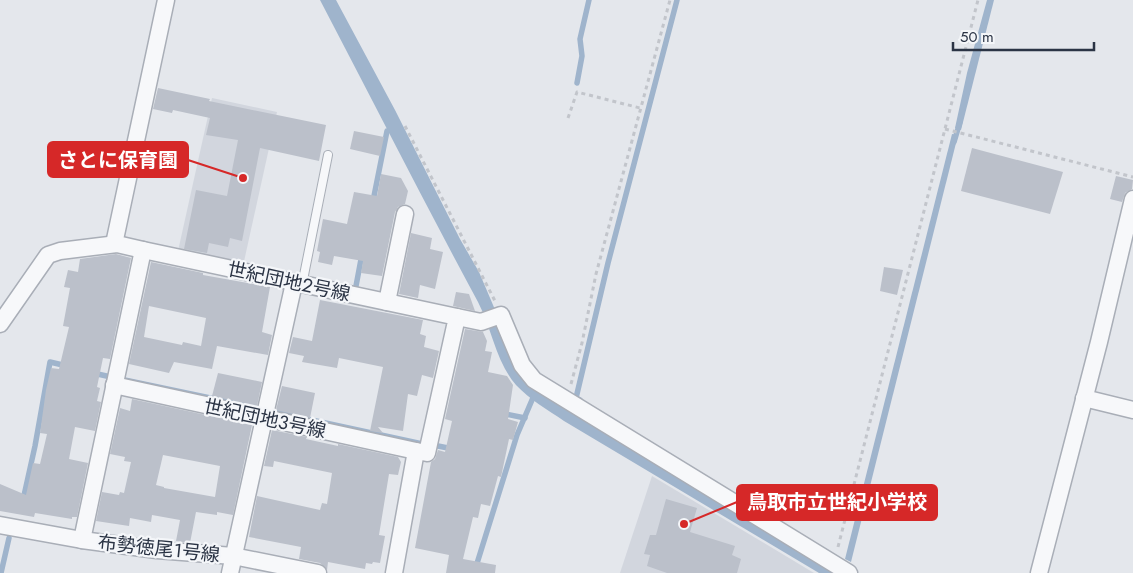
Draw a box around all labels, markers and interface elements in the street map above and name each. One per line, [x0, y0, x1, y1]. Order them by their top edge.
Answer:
scale bar [953, 20, 1094, 52]
text: 50 m [960, 26, 994, 48]
callout: さとに保育園 [48, 142, 188, 177]
text: さとに保育園 [58, 146, 178, 175]
street label: 世紀団地2号線 [225, 255, 353, 308]
street label: 世紀団地3号線 [201, 392, 329, 445]
callout: 鳥取市立世紀小学校 [737, 485, 937, 520]
text: 鳥取市立世紀小学校 [747, 488, 927, 517]
street label: 布勢徳尾1号線 [97, 529, 221, 568]

